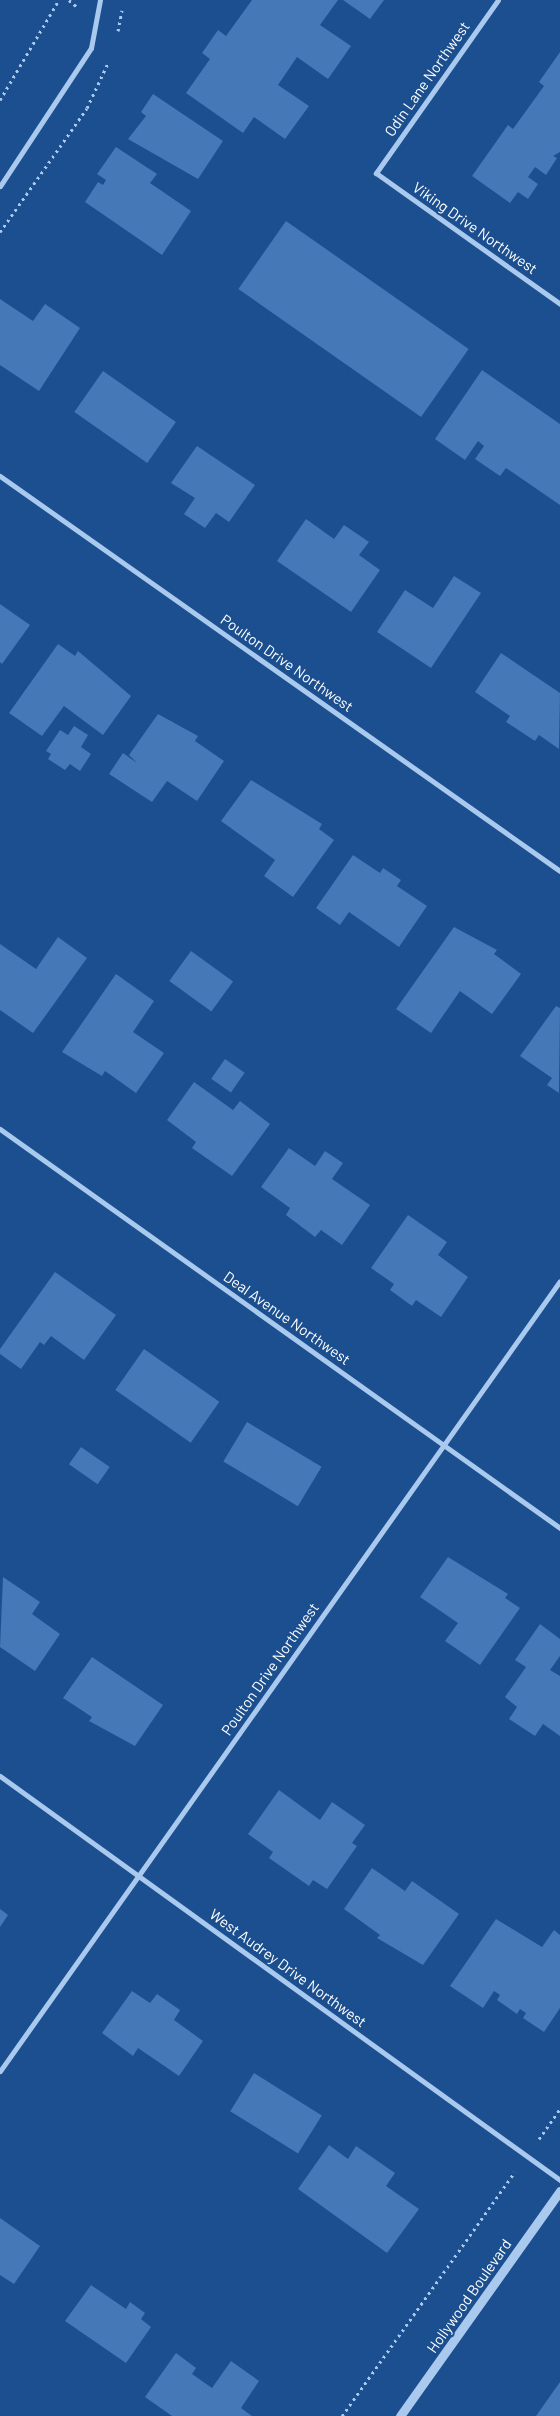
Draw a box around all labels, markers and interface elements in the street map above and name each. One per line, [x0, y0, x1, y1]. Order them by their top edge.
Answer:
street label: Odin Lane Northwest [381, 18, 473, 140]
street label: Viking Drive Northwest [409, 178, 541, 278]
street label: Poulton Drive Northwest [217, 610, 357, 716]
street label: Deal Avenue Northwest [220, 1267, 354, 1369]
street label: Poulton Drive Northwest [217, 1599, 323, 1739]
street label: West Audrey Drive Northwest [206, 1905, 370, 2031]
street label: Hollywood Boulevard [423, 2236, 515, 2356]

